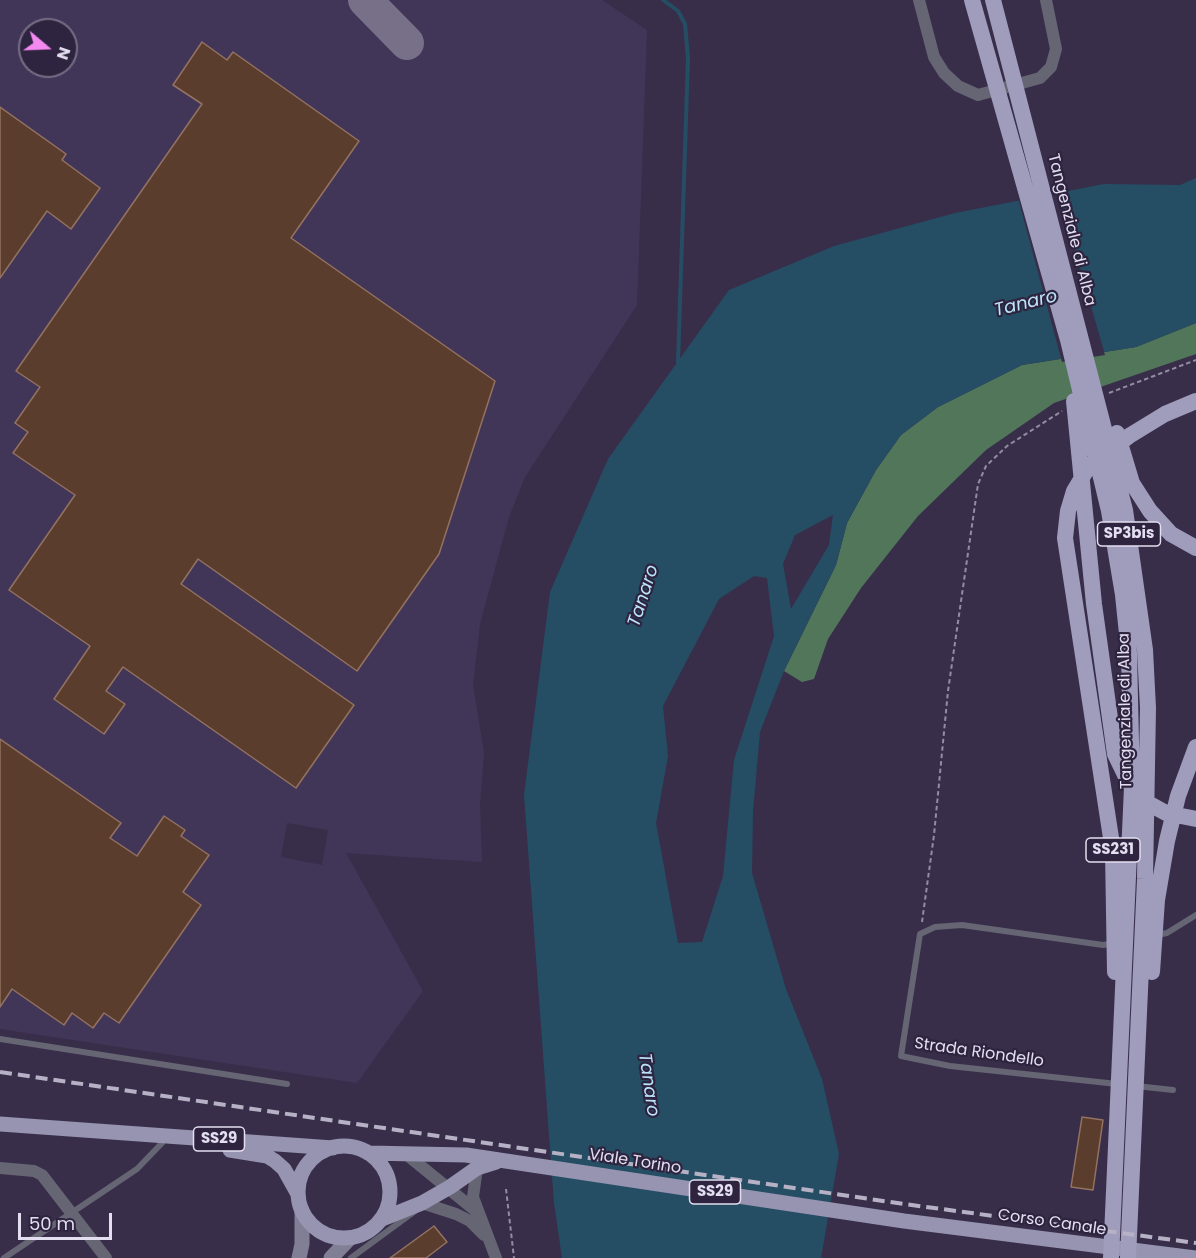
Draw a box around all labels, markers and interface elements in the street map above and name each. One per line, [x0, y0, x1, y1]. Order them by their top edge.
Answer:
north arrow [18, 18, 78, 78]
text: N [51, 44, 76, 63]
street label: Tangenziale di Alba [1043, 152, 1099, 308]
water label: Tanaro [992, 286, 1060, 322]
road number: SP3bis [1098, 522, 1160, 546]
water label: Tanaro [624, 562, 664, 630]
street label: Tangenziale di Alba [1115, 633, 1137, 789]
road number: SS231 [1086, 838, 1140, 862]
street label: Strada Riondello [913, 1034, 1045, 1072]
water label: Tanaro [633, 1052, 663, 1118]
road number: SS29 [194, 1127, 244, 1151]
street label: Viale Torino [588, 1145, 682, 1179]
road number: SS29 [690, 1180, 740, 1204]
scale bar [21, 1201, 116, 1239]
street label: Corso Canale [996, 1206, 1108, 1240]
text: 50 m [29, 1211, 75, 1236]

